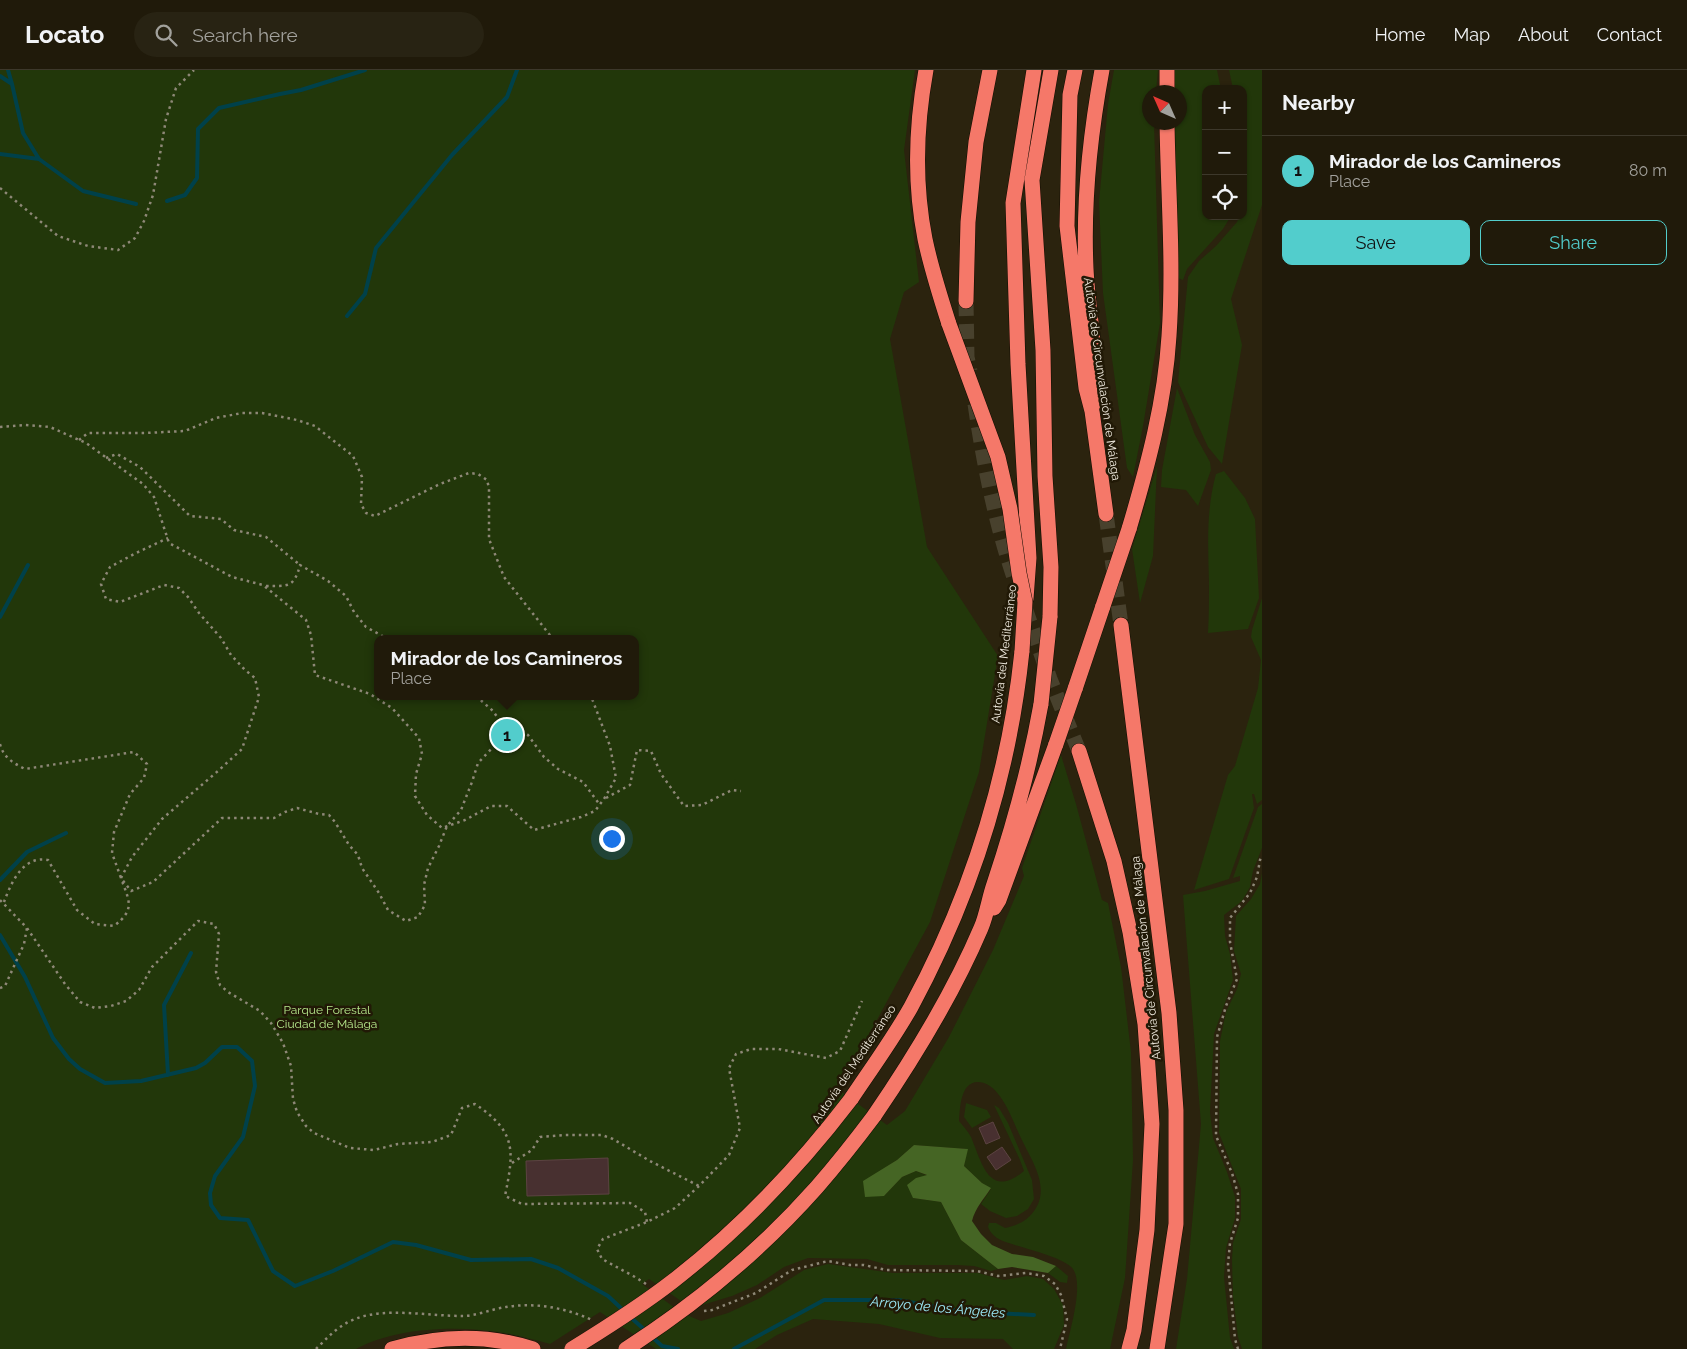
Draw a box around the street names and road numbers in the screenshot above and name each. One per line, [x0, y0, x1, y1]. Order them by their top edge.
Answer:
street label: Autovía de Circunvalación de Málaga [1081, 277, 1123, 481]
street label: Autovía del Mediterráneo [989, 584, 1019, 724]
street label: Autovía de Circunvalación de Málaga [1128, 855, 1164, 1061]
street label: Autovía del Mediterráneo [809, 1002, 899, 1126]

